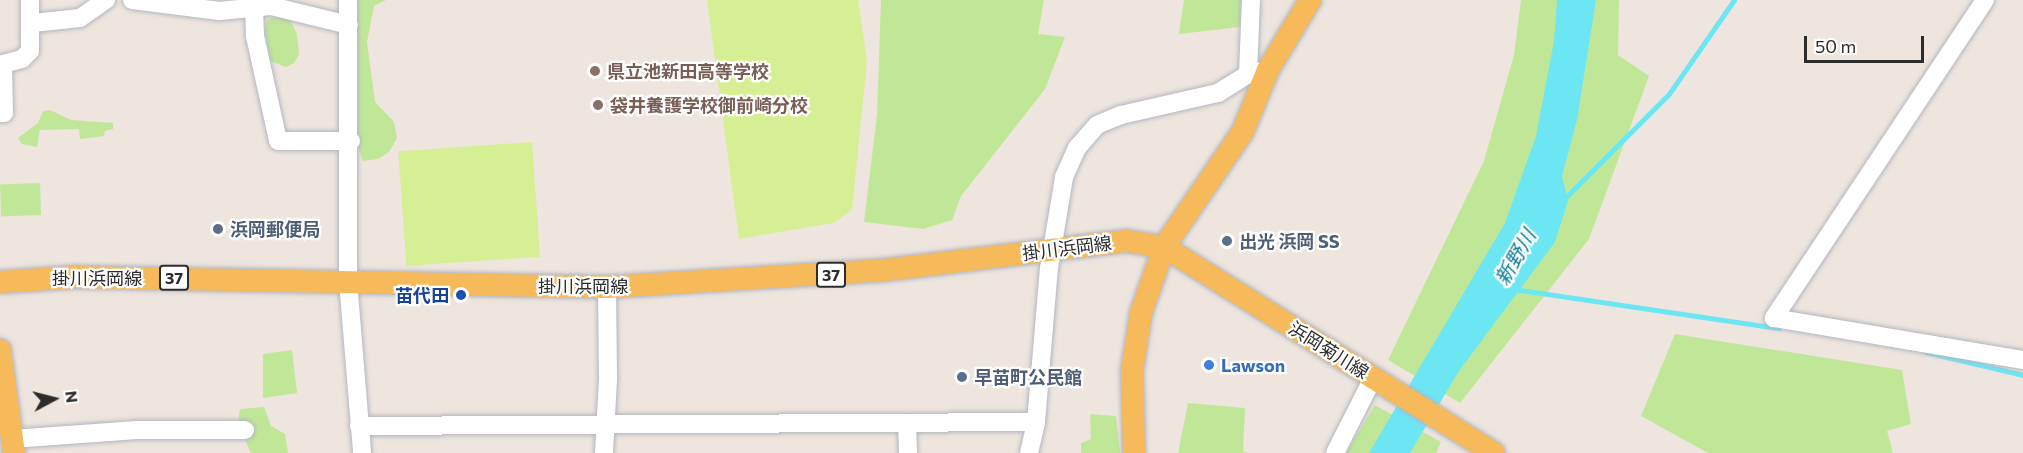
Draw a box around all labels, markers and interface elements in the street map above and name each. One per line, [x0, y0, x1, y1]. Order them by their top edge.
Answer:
scale bar [1807, 24, 1927, 62]
text: 50 m [1815, 35, 1856, 57]
place label: 県立池新田高等学校 [607, 60, 769, 82]
marker: 県立池新田高等学校 [588, 64, 602, 78]
place label: 袋井養護学校御前崎分校 [610, 94, 808, 116]
marker: 袋井養護学校御前崎分校 [591, 98, 605, 112]
place label: 浜岡郵便局 [230, 218, 320, 240]
marker: 浜岡郵便局 [211, 222, 225, 236]
water label: 新野川 [1490, 225, 1540, 289]
place label: 出光 浜岡 SS [1239, 230, 1339, 252]
street label: 掛川浜岡線 [1021, 232, 1113, 264]
marker: 出光 浜岡 SS [1220, 234, 1234, 248]
road number: 37 [816, 262, 846, 288]
road number: 37 [159, 265, 189, 291]
street label: 掛川浜岡線 [52, 267, 142, 289]
street label: 掛川浜岡線 [538, 275, 628, 297]
place label: 苗代田 [395, 284, 449, 306]
marker: 苗代田 [454, 288, 468, 302]
street label: 浜岡菊川線 [1285, 317, 1373, 383]
place label: Lawson [1221, 354, 1285, 376]
marker: Lawson [1202, 358, 1216, 372]
place label: 早苗町公民館 [974, 366, 1082, 388]
north arrow [24, 369, 84, 429]
marker: 早苗町公民館 [955, 370, 969, 384]
text: N [62, 390, 83, 404]

